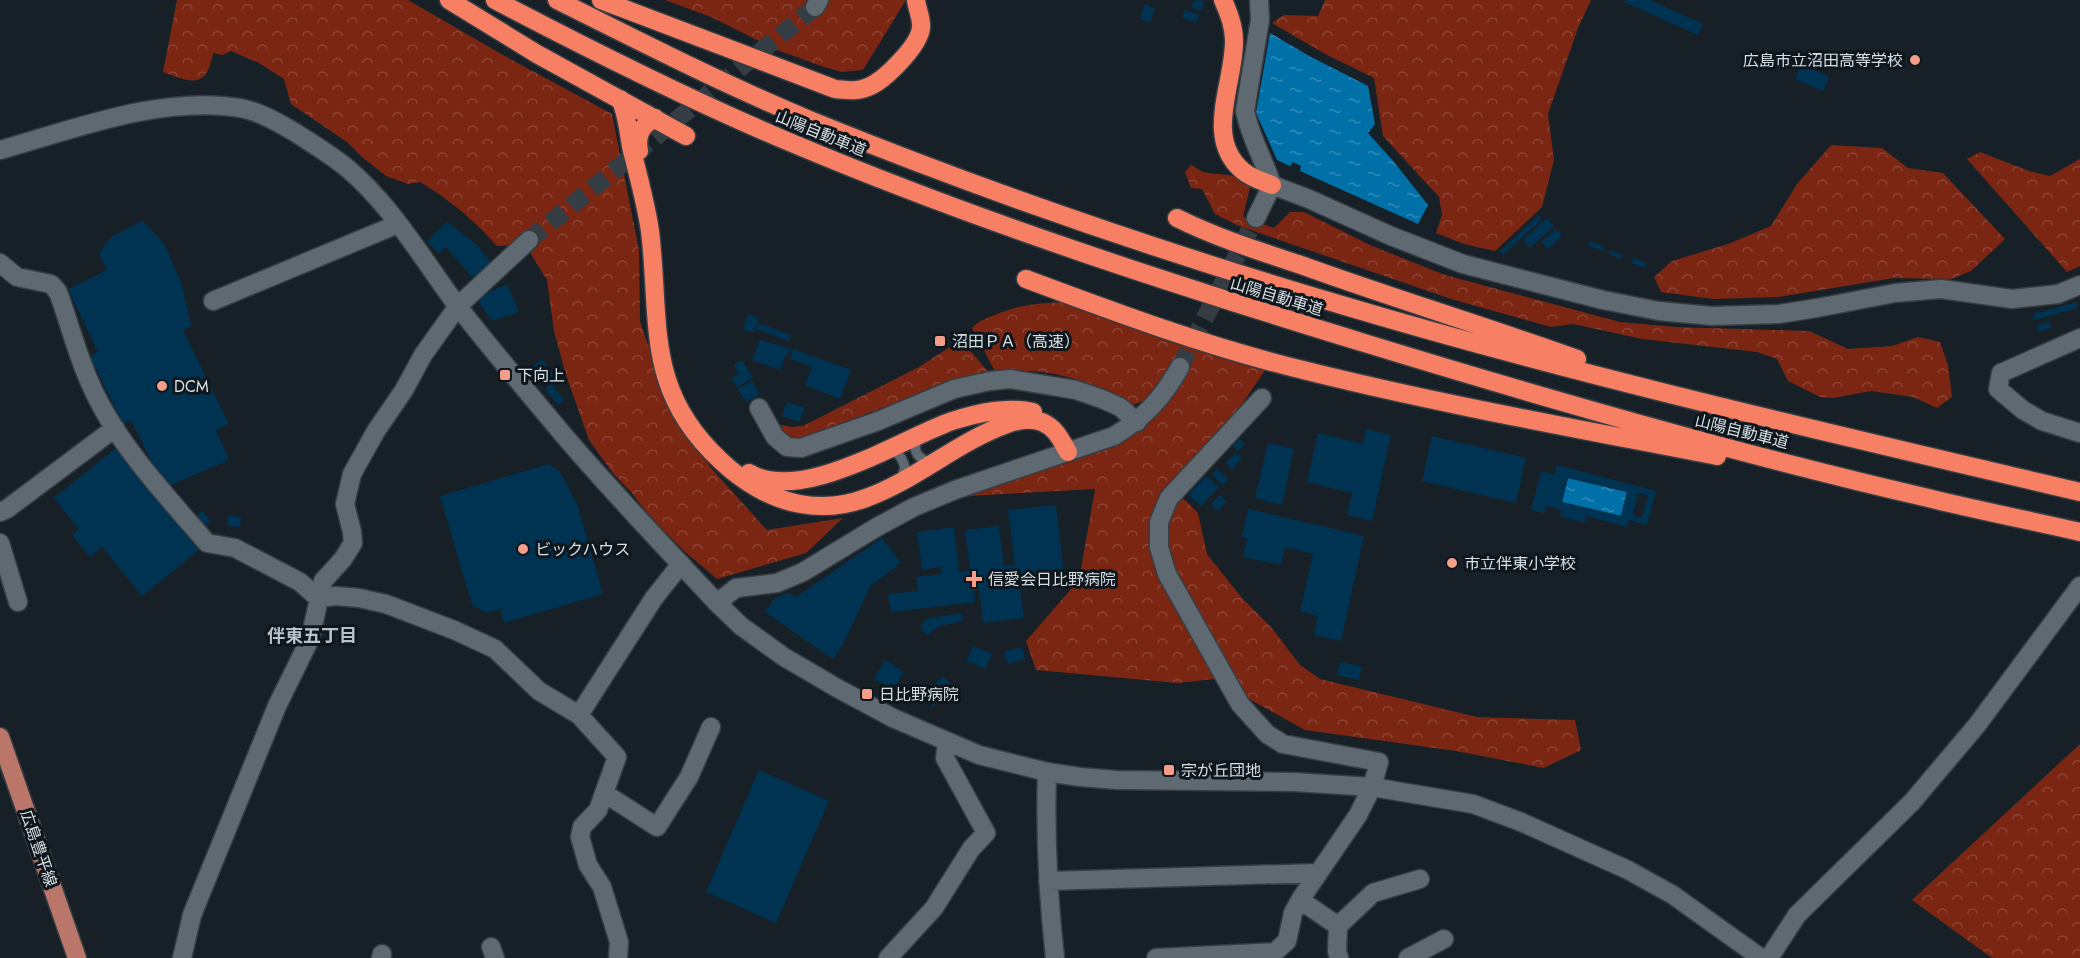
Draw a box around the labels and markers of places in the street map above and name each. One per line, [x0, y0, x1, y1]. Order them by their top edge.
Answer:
place label: 広島市立沼田高等学校 [1743, 49, 1903, 72]
marker: 広島市立沼田高等学校 [1908, 53, 1922, 67]
place label: 沼田ＰＡ（高速） [952, 330, 1080, 353]
marker: 沼田ＰＡ（高速） [933, 334, 947, 348]
place label: 下向上 [517, 364, 565, 387]
marker: 下向上 [498, 368, 512, 382]
place label: DCM [174, 375, 209, 398]
marker: DCM [155, 379, 169, 393]
place label: ビックハウス [535, 538, 630, 561]
marker: ビックハウス [516, 542, 530, 556]
place label: 市立伴東小学校 [1464, 552, 1576, 575]
marker: 市立伴東小学校 [1445, 556, 1459, 570]
place label: 信愛会日比野病院 [988, 568, 1116, 591]
marker: 信愛会日比野病院 [965, 570, 983, 588]
place label: 日比野病院 [879, 683, 959, 706]
marker: 日比野病院 [860, 687, 874, 701]
place label: 宗が丘団地 [1181, 759, 1261, 782]
marker: 宗が丘団地 [1162, 763, 1176, 777]

